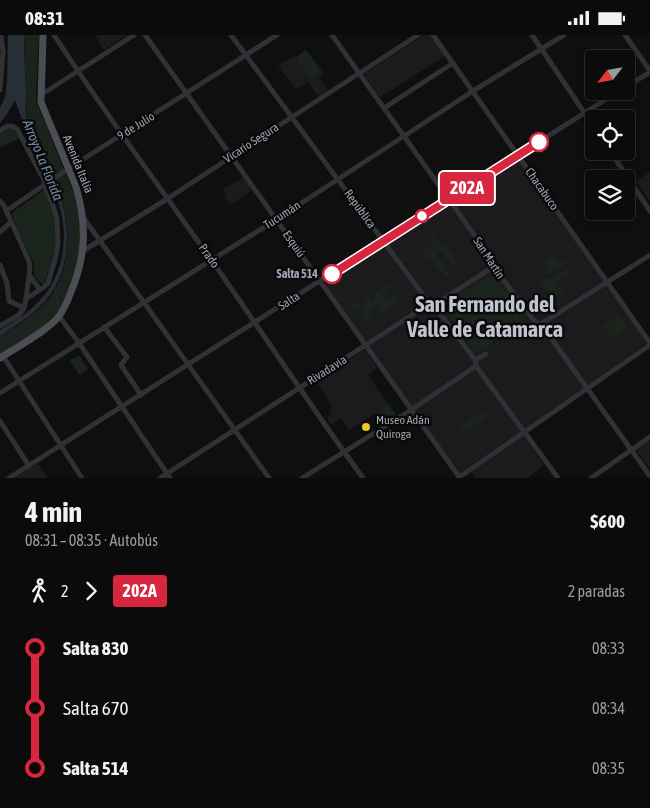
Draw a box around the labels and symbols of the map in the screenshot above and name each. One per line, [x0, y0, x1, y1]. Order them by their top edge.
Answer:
north arrow [585, 50, 635, 100]
street label: 9 de Julio [115, 109, 158, 143]
water label: Arroyo La Florida [19, 117, 67, 203]
street label: Vicario Segura [221, 120, 281, 166]
unlabelled marker [529, 132, 549, 152]
street label: Avenida Italia [60, 133, 96, 195]
street label: Chacabuco [522, 165, 562, 213]
line badge: 202A [432, 172, 502, 204]
street label: República [341, 187, 379, 231]
street label: Tucumán [261, 198, 303, 232]
unlabelled marker [415, 209, 429, 223]
street label: Esquiú [280, 228, 308, 260]
street label: San Martín [470, 234, 508, 282]
street label: Prado [196, 241, 222, 271]
marker: Salta 514 [322, 264, 342, 284]
place label: Salta 514 [277, 267, 318, 281]
street label: Salta [276, 289, 302, 313]
district label: San Fernando del Valle de Catamarca [406, 291, 563, 342]
street label: Rivadavia [305, 352, 349, 388]
place label: Museo Adán Quiroga [376, 413, 430, 441]
marker: Museo Adán Quiroga [360, 421, 372, 433]

